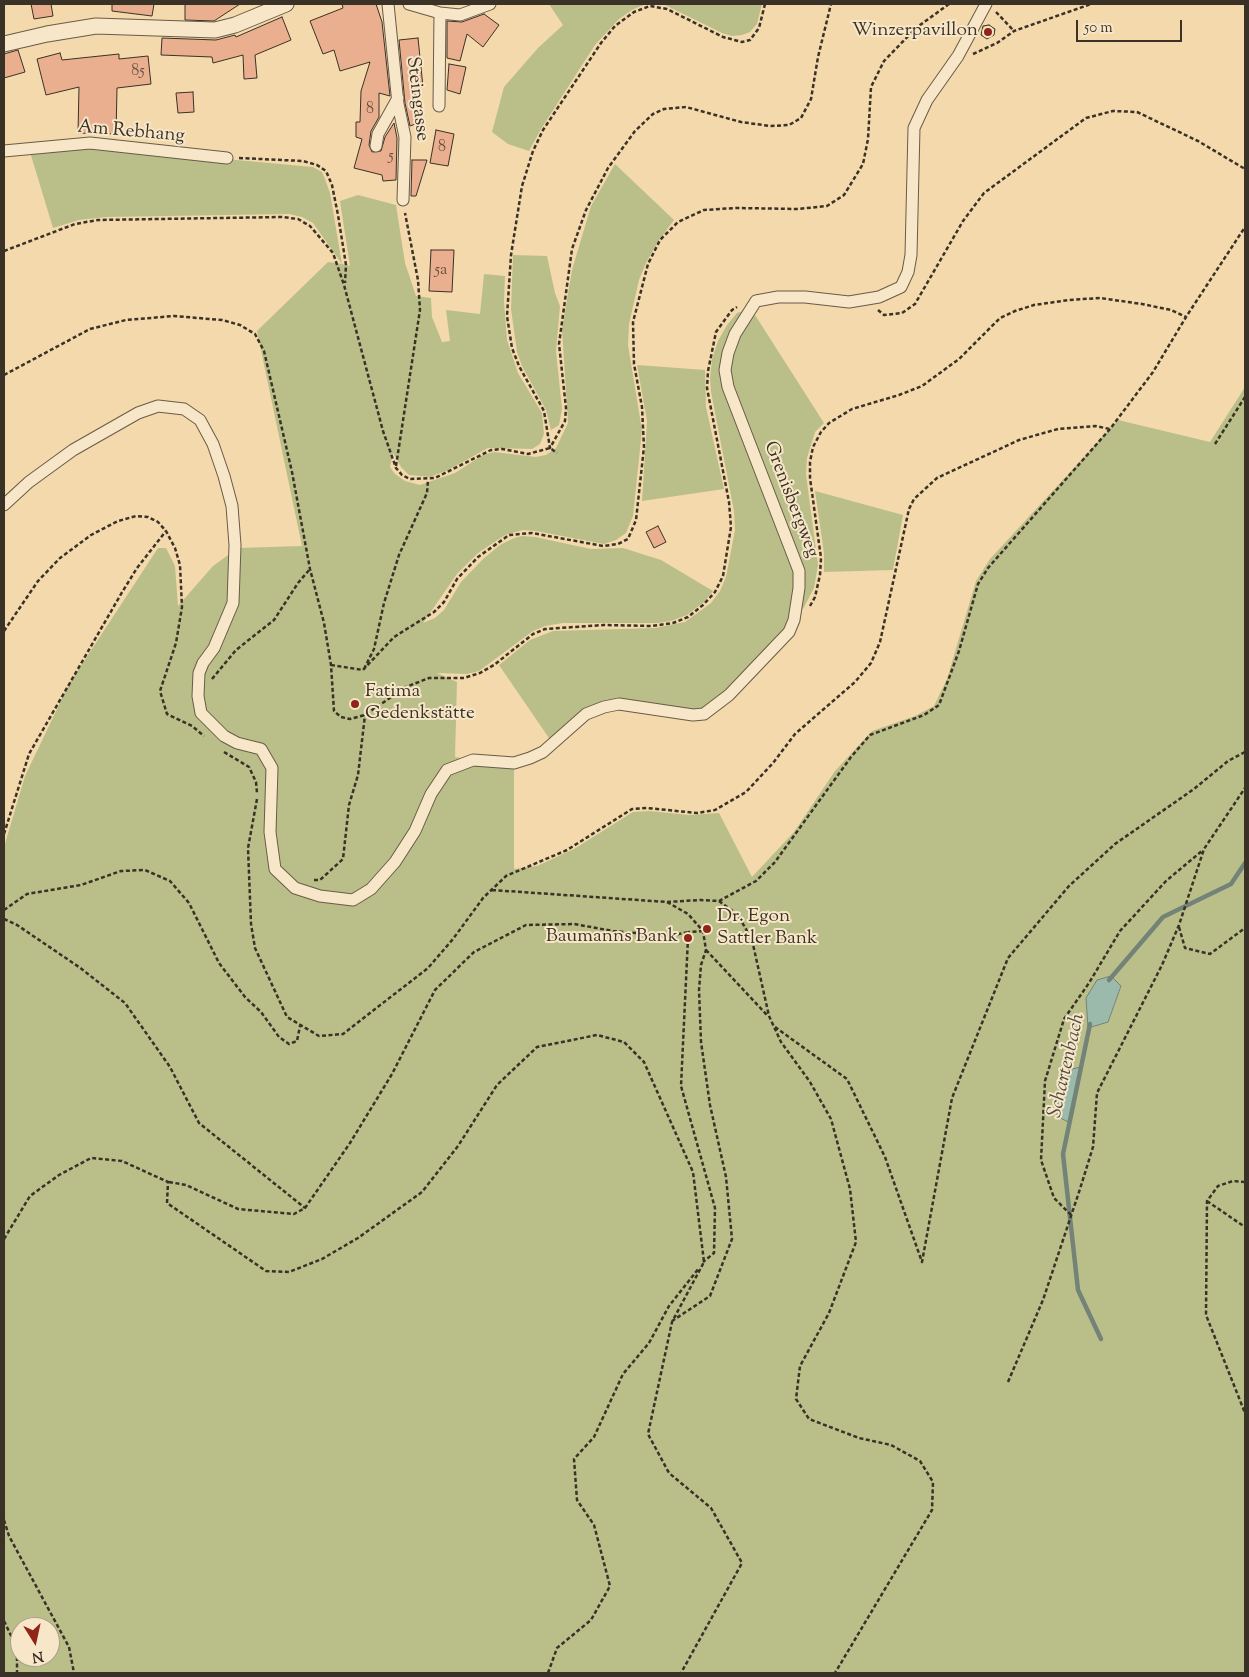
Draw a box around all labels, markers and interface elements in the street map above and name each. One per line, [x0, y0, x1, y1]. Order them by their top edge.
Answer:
scale bar [1079, 10, 1185, 42]
text: 50 m [1084, 18, 1113, 39]
place label: Winzerpavillon [852, 21, 978, 43]
marker: Winzerpavillon [982, 26, 994, 38]
street label: Steingasse [400, 55, 432, 143]
house number: 85 [131, 62, 145, 82]
house number: 8 [366, 100, 374, 120]
street label: Am Rebhang [76, 117, 186, 149]
house number: 8 [438, 138, 446, 158]
house number: 5 [388, 147, 394, 167]
house number: 5a [435, 261, 447, 281]
street label: Grenisbergweg [757, 439, 823, 561]
place label: Fatima Gedenkstätte [365, 682, 475, 726]
marker: Fatima Gedenkstätte [349, 698, 361, 710]
place label: Dr. Egon Sattler Bank [717, 907, 817, 951]
marker: Dr. Egon Sattler Bank [701, 923, 713, 935]
place label: Baumanns Bank [546, 927, 678, 949]
marker: Baumanns Bank [682, 932, 694, 944]
water label: Schartenbach [1044, 1011, 1092, 1121]
north arrow [10, 1617, 60, 1667]
text: N [30, 1645, 45, 1667]

